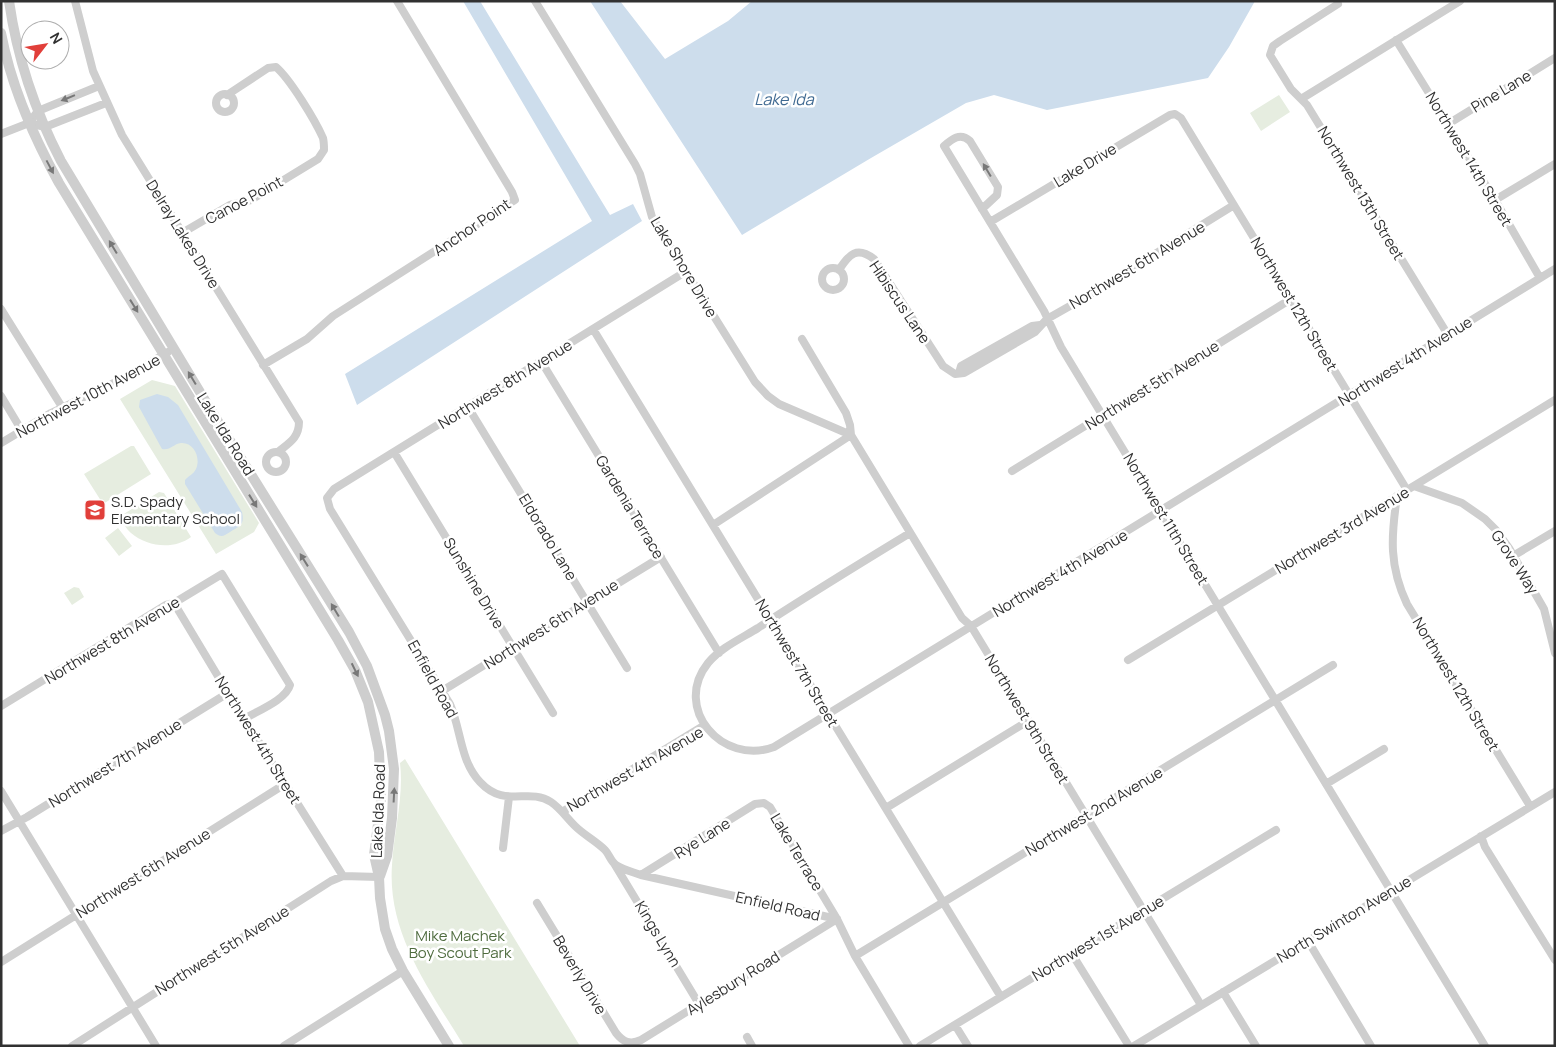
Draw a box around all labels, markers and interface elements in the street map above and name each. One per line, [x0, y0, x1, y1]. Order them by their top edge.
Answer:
north arrow [20, 20, 70, 70]
text: N [46, 29, 67, 47]
street label: Pine Lane [1467, 65, 1535, 117]
water label: Lake Ida [754, 88, 815, 110]
street label: Northwest 14th Street [1421, 88, 1517, 230]
one-way arrow [61, 95, 76, 103]
street label: Northwest 13th Street [1313, 122, 1409, 264]
street label: Lake Drive [1050, 138, 1121, 192]
one-way arrow [46, 159, 54, 174]
one-way arrow [983, 163, 992, 176]
street label: Canoe Point [202, 171, 286, 229]
street label: Delray Lakes Drive [141, 176, 225, 292]
street label: Anchor Point [429, 193, 515, 261]
street label: Lake Shore Drive [646, 213, 723, 322]
street label: Northwest 6th Avenue [1065, 216, 1209, 314]
street label: Northwest 12th Street [1246, 233, 1342, 375]
one-way arrow [108, 240, 117, 253]
street label: Hibiscus Lane [865, 256, 936, 348]
one-way arrow [129, 299, 138, 312]
street label: Northwest 4th Avenue [1334, 311, 1476, 411]
street label: Northwest 8th Avenue [434, 334, 576, 434]
street label: Northwest 5th Avenue [1081, 335, 1223, 435]
street label: Northwest 10th Avenue [12, 349, 164, 443]
one-way arrow [187, 371, 196, 384]
street label: Lake Ida Road [192, 388, 260, 480]
street label: Northwest 11th Street [1118, 449, 1214, 589]
street label: Gardenia Terrace [591, 451, 669, 563]
street label: Northwest 3rd Avenue [1271, 481, 1413, 578]
street label: Eldorado Lane [514, 490, 582, 584]
place label: S.D. Spady Elementary School [111, 491, 240, 529]
one-way arrow [248, 494, 258, 507]
school or university icon: S.D. Spady Elementary School [83, 498, 107, 522]
street label: Northwest 4th Avenue [988, 524, 1132, 622]
street label: Grove Way [1486, 526, 1544, 598]
street label: Sunshine Drive [438, 533, 510, 633]
one-way arrow [300, 553, 309, 566]
street label: Northwest 6th Avenue [480, 574, 622, 674]
street label: Northwest 8th Avenue [40, 591, 184, 689]
street label: Northwest 7th Street [750, 595, 844, 731]
one-way arrow [331, 603, 340, 616]
street label: Northwest 12th Street [1408, 613, 1504, 755]
street label: Enfield Road [403, 636, 463, 722]
street label: Northwest 9th Street [980, 650, 1074, 788]
one-way arrow [351, 663, 359, 677]
street label: Northwest 4th Street [210, 672, 306, 808]
street label: Northwest 7th Avenue [45, 713, 186, 812]
street label: Northwest 4th Avenue [563, 721, 707, 817]
street label: Northwest 2nd Avenue [1021, 761, 1167, 860]
street label: Lake Ida Road [366, 763, 390, 859]
one-way arrow [390, 786, 398, 802]
street label: Lake Terrace [766, 809, 829, 895]
street label: Rye Lane [670, 812, 734, 863]
street label: Northwest 6th Avenue [72, 823, 214, 923]
street label: North Swinton Avenue [1273, 870, 1415, 968]
street label: Enfield Road [734, 886, 822, 926]
street label: Northwest 1st Avenue [1028, 890, 1168, 986]
street label: Kings Lynn [630, 897, 686, 971]
street label: Northwest 5th Avenue [151, 900, 293, 1000]
park label: Mike Machek Boy Scout Park [409, 925, 512, 963]
street label: Beverly Drive [548, 932, 612, 1019]
street label: Aylesbury Road [682, 946, 784, 1020]

